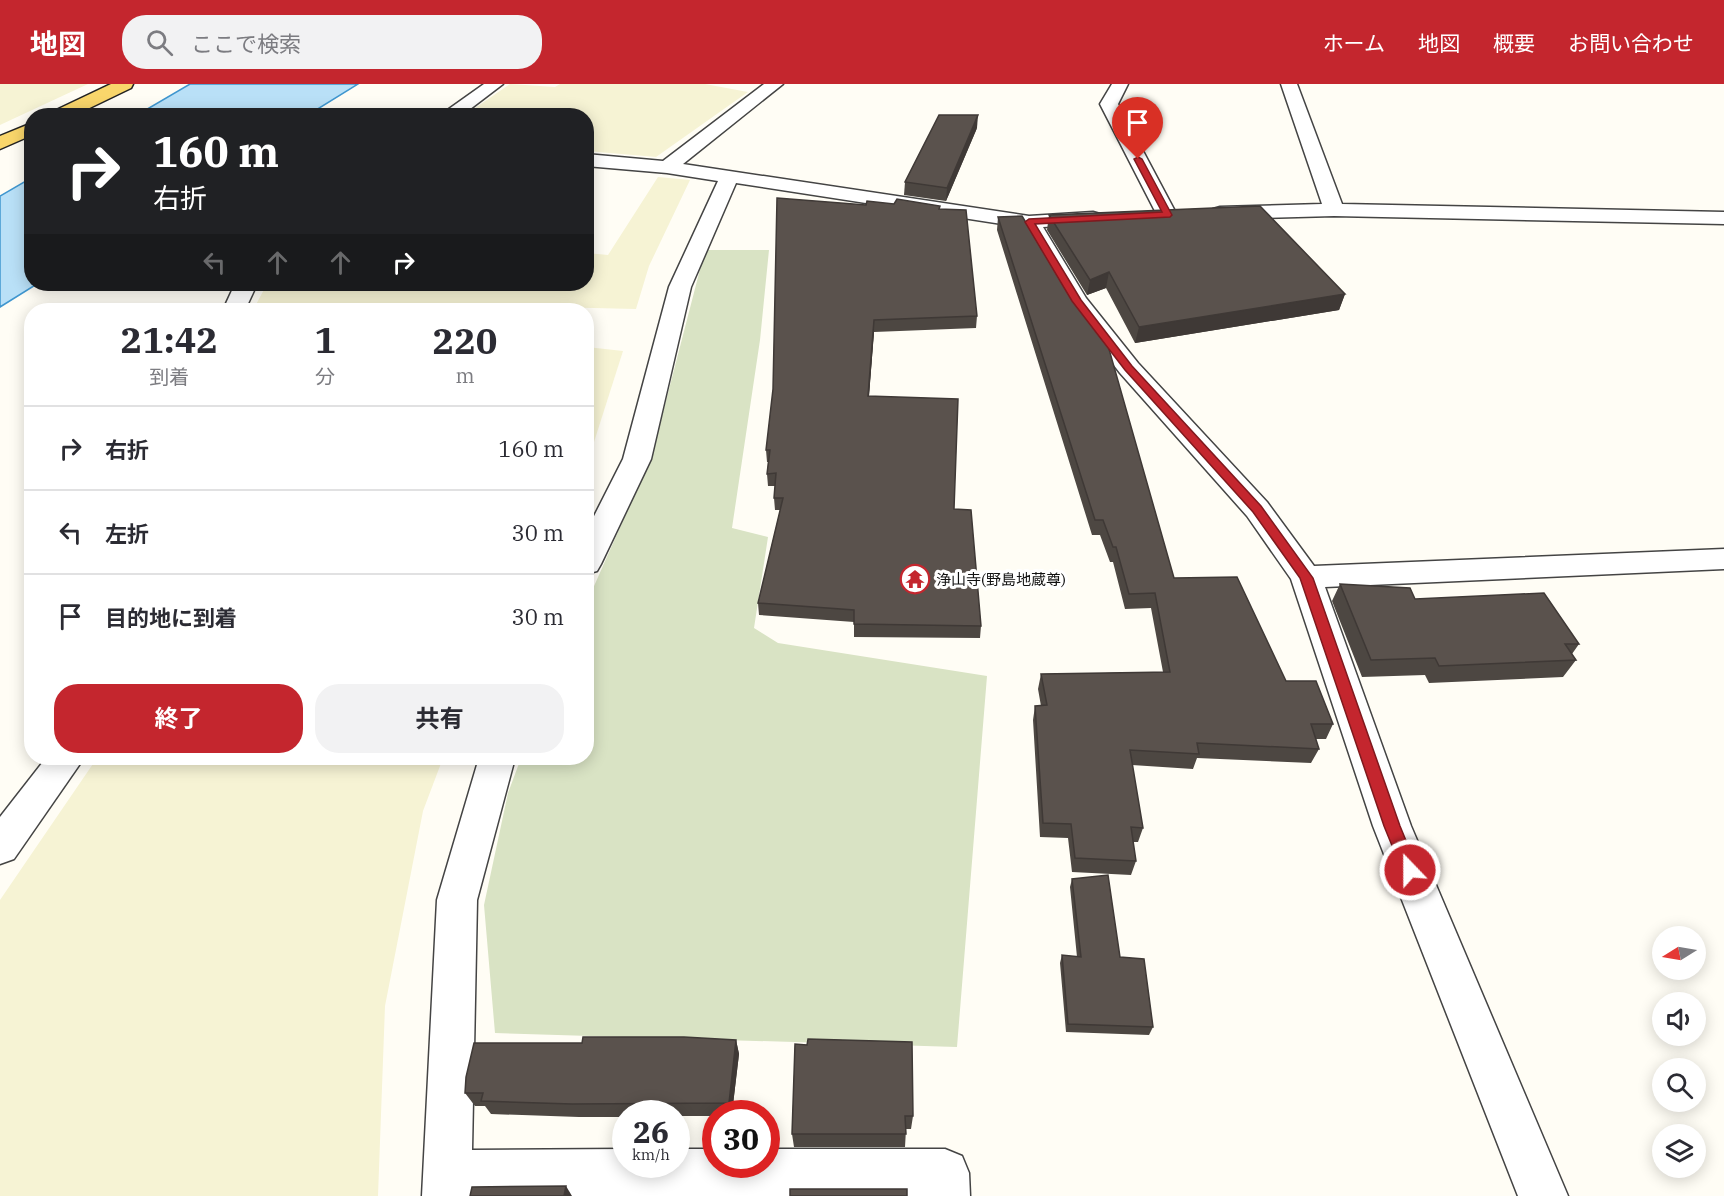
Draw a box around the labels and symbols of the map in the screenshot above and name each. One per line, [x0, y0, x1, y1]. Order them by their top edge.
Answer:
pin [1112, 97, 1163, 159]
temple icon: 浄山寺(野島地蔵尊) [899, 563, 931, 595]
place label: 浄山寺(野島地蔵尊) [936, 570, 1066, 589]
position arrow [1378, 838, 1442, 902]
north arrow [1652, 926, 1706, 980]
speed limit sign: 30 [702, 1100, 780, 1178]

